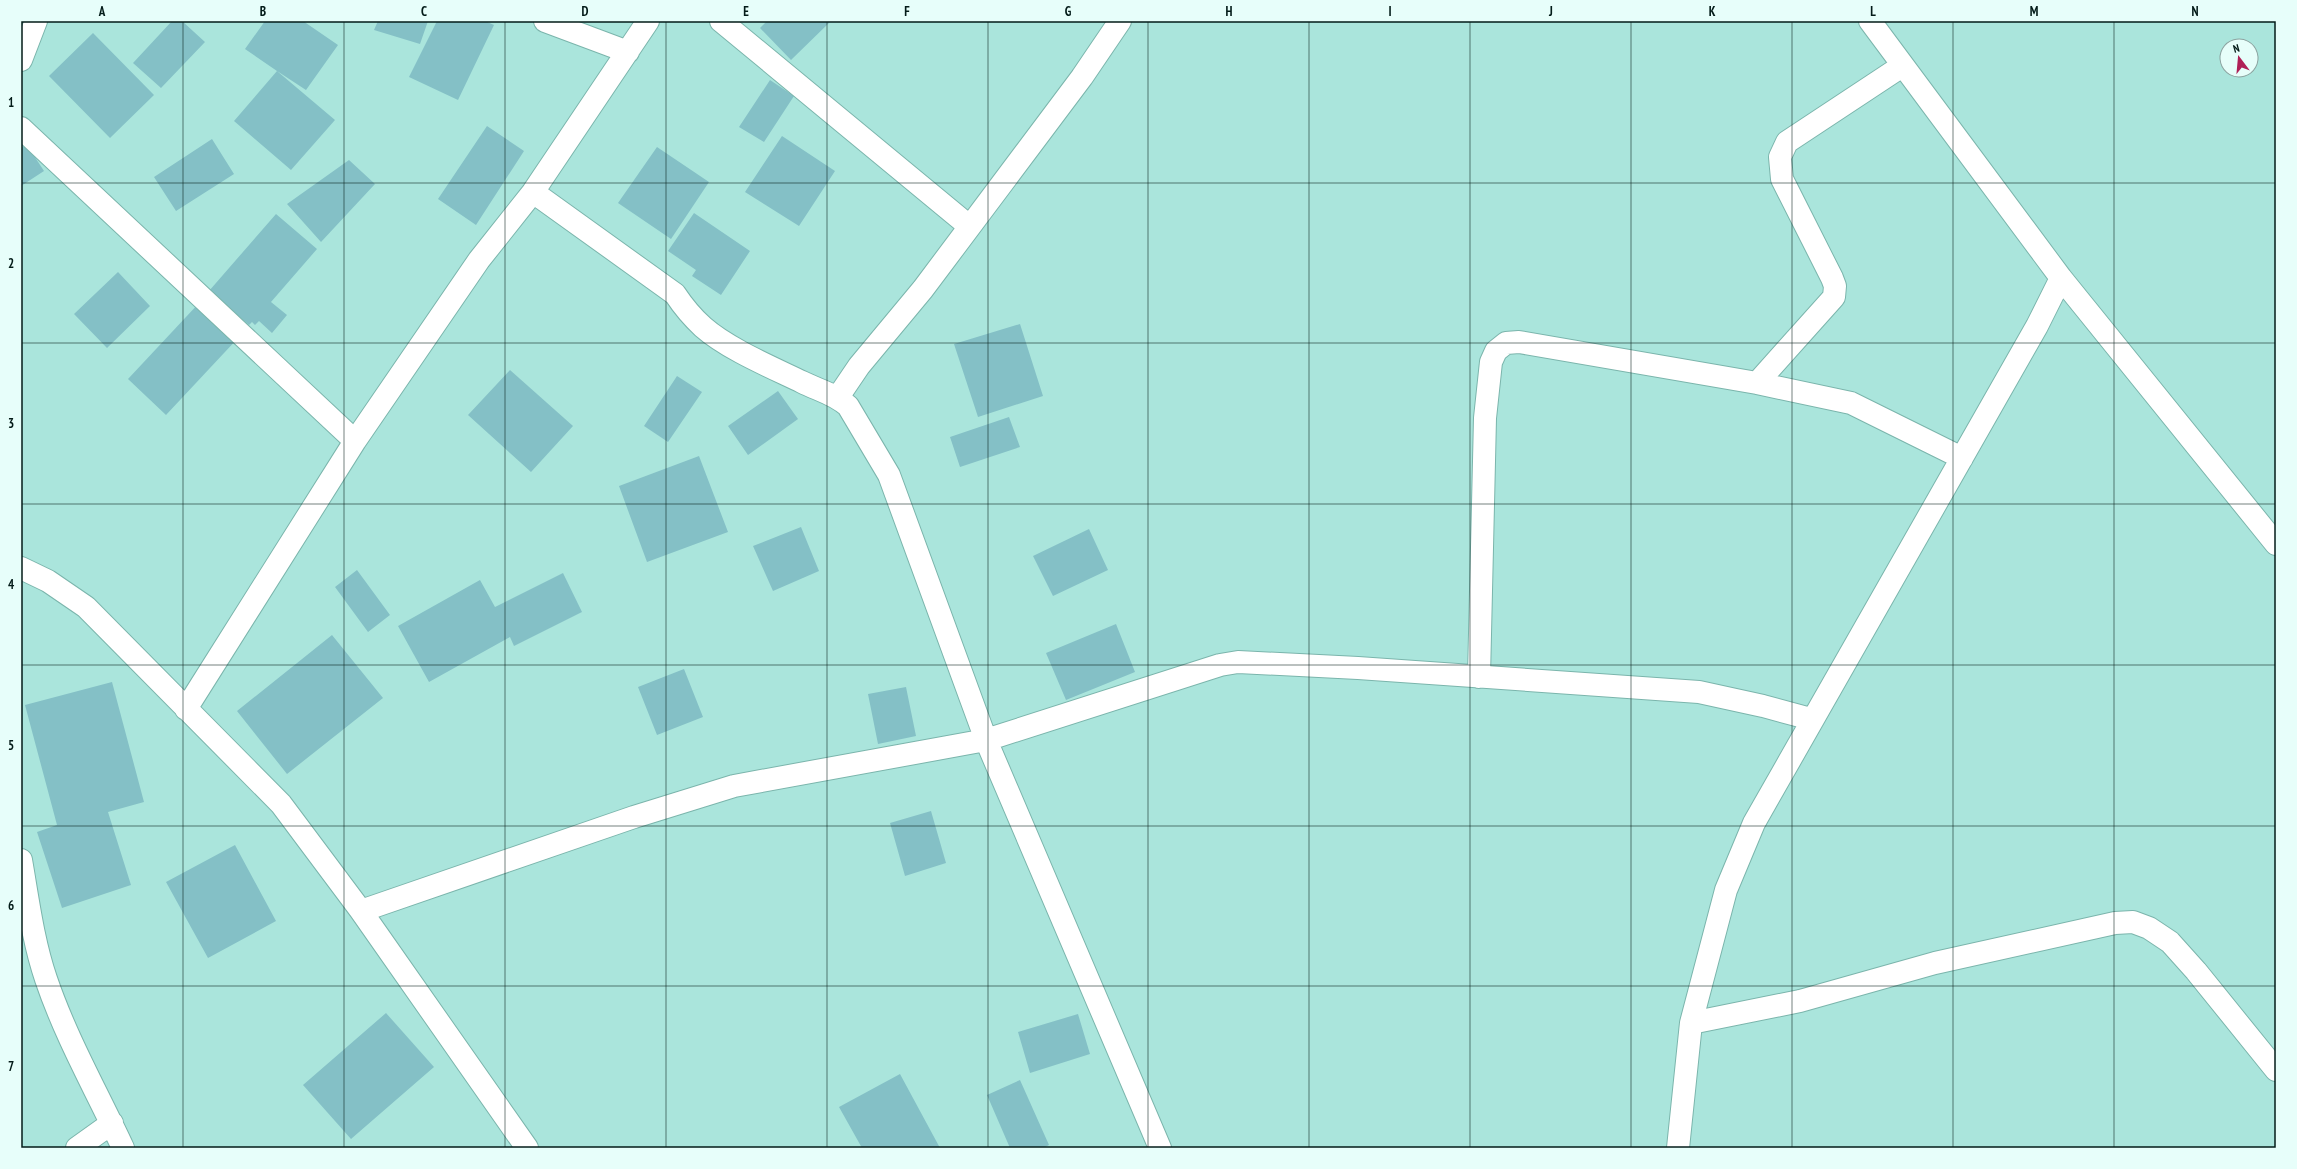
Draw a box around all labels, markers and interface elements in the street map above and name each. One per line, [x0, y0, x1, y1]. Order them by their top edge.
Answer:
text: A [98, 3, 106, 20]
text: B [260, 3, 266, 20]
text: C [421, 3, 427, 20]
text: D [582, 3, 589, 20]
text: E [743, 3, 749, 20]
text: F [904, 3, 910, 20]
text: G [1065, 3, 1072, 20]
text: H [1226, 3, 1233, 20]
text: I [1388, 3, 1392, 20]
text: J [1548, 3, 1553, 20]
text: K [1709, 3, 1716, 20]
text: L [1870, 3, 1876, 20]
text: M [2030, 3, 2039, 20]
text: N [2191, 3, 2199, 20]
north arrow [2219, 38, 2259, 78]
text: N [2231, 41, 2241, 56]
text: 1 [8, 94, 14, 111]
text: 2 [8, 255, 14, 272]
text: 3 [8, 415, 14, 432]
text: 4 [8, 576, 15, 593]
text: 5 [8, 737, 14, 754]
text: 6 [8, 897, 14, 914]
text: 7 [8, 1058, 14, 1075]

